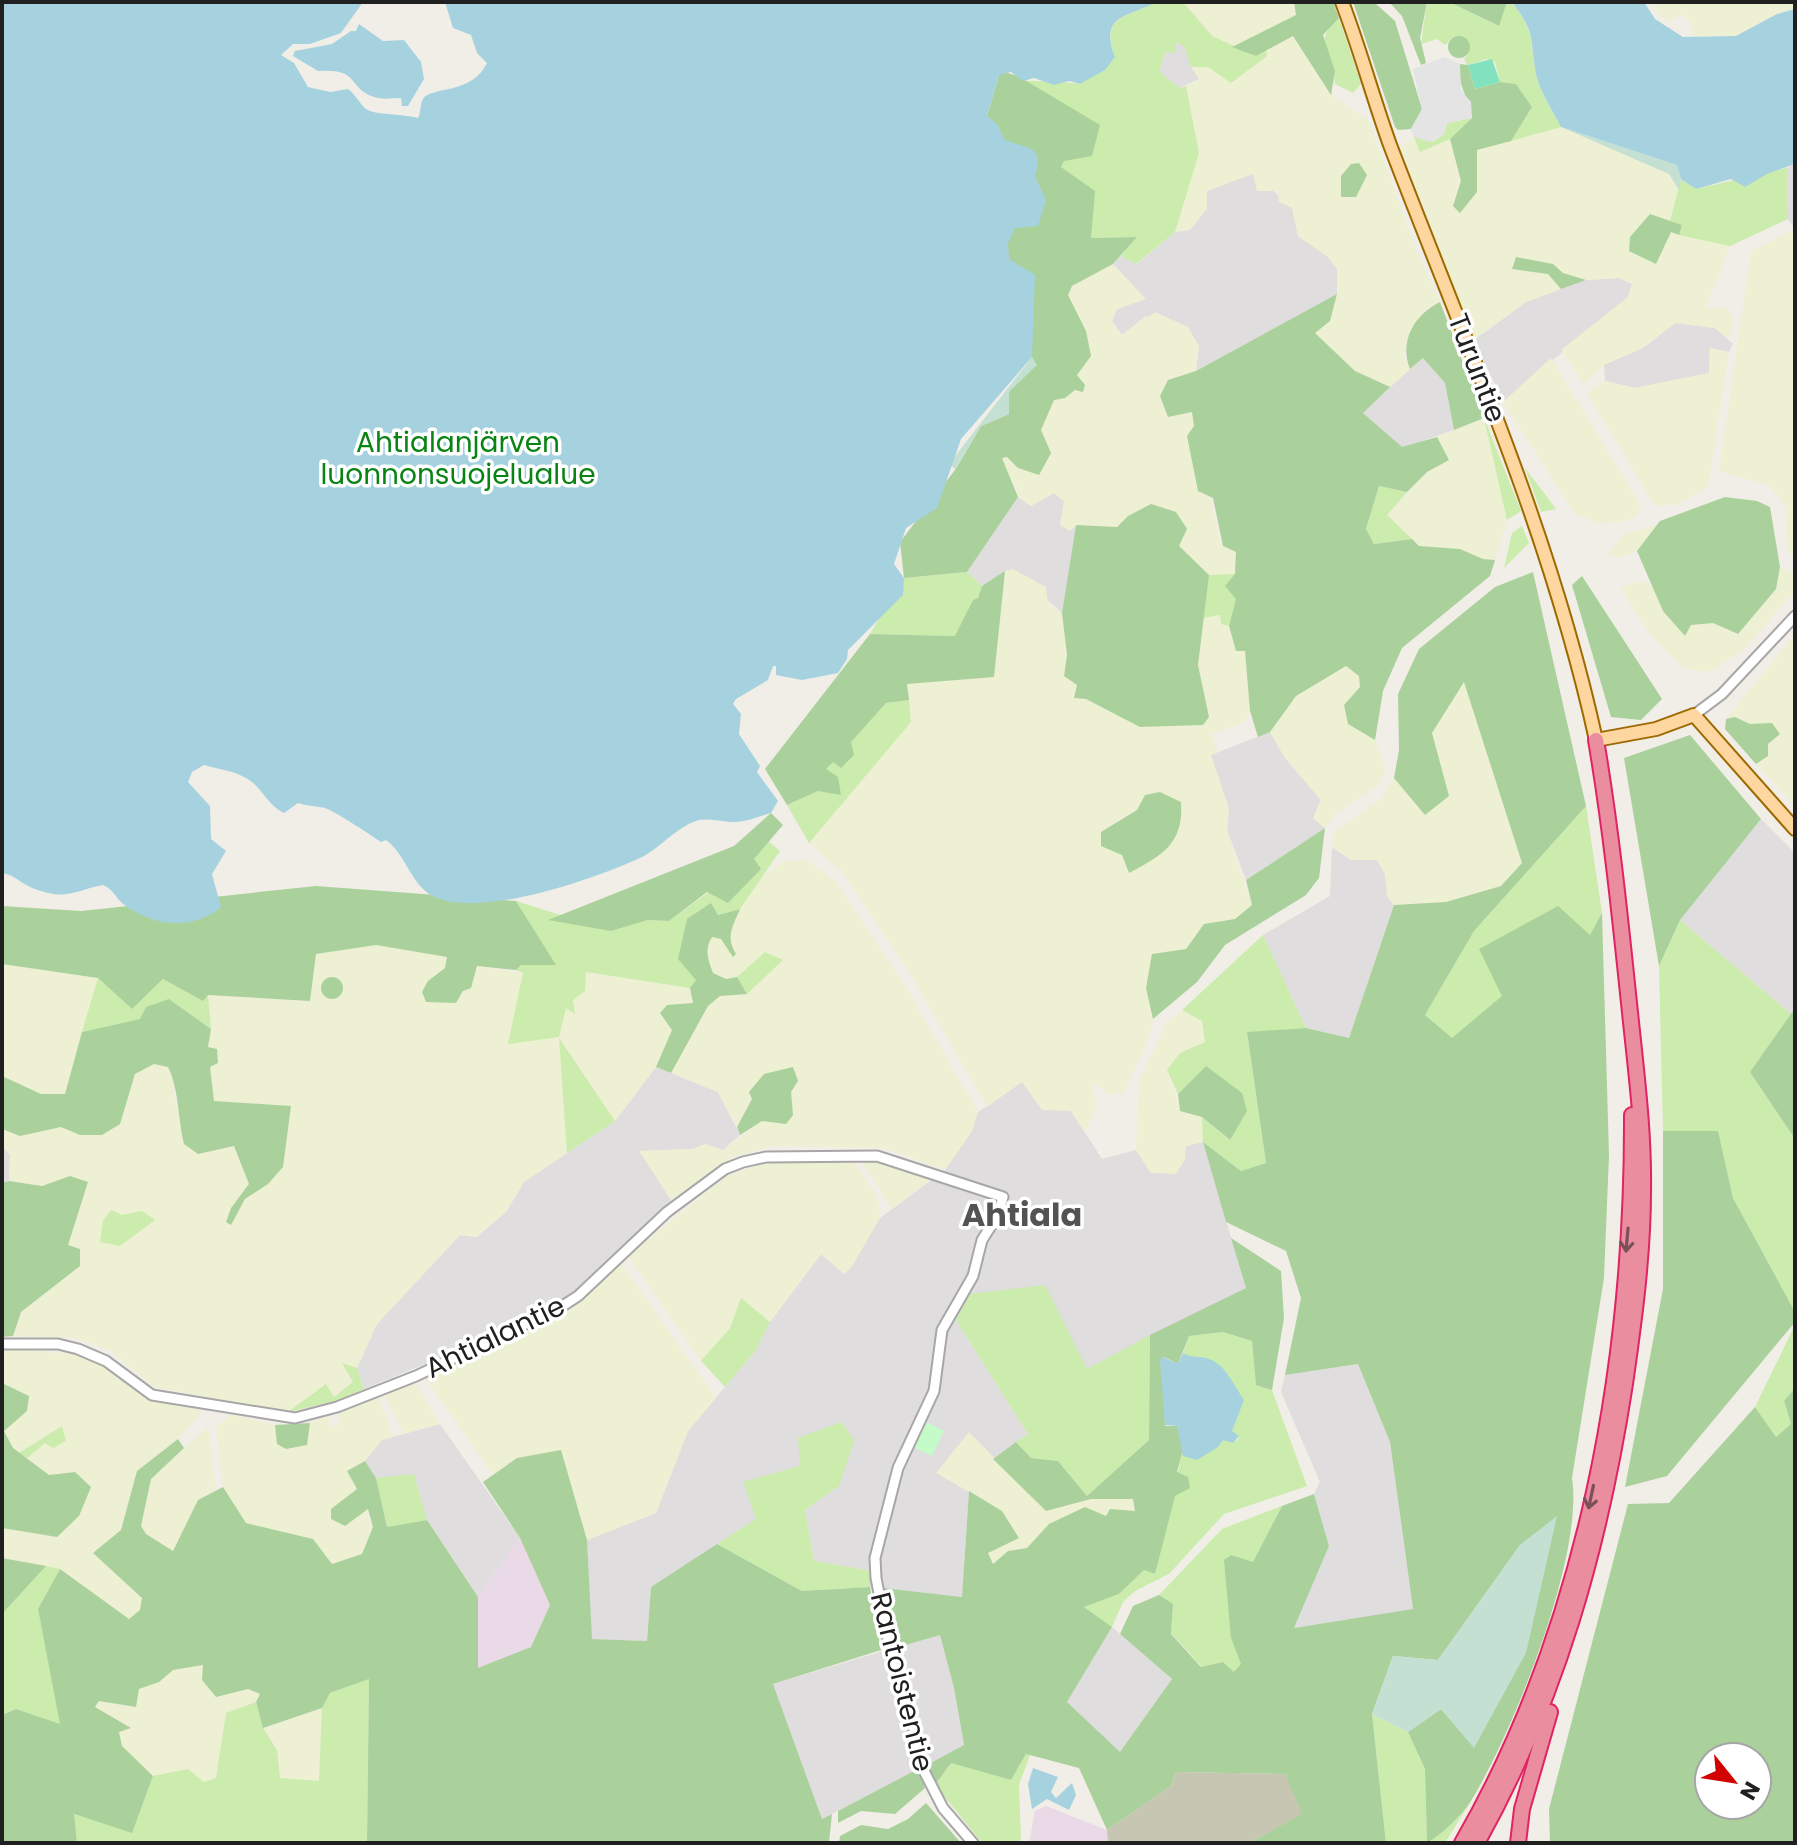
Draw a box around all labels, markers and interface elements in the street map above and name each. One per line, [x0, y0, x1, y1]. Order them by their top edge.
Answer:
street label: Turuntie [1438, 308, 1516, 428]
park label: Ahtialanjärven luonnonsuojelualue [320, 423, 596, 494]
district label: Ahtiala [962, 1192, 1082, 1237]
one-way arrow [1619, 1226, 1634, 1253]
street label: Ahtialantie [419, 1286, 571, 1388]
one-way arrow [1583, 1484, 1598, 1510]
street label: Rantoistentie [861, 1588, 943, 1776]
north arrow [1693, 1741, 1773, 1821]
text: N [1732, 1776, 1767, 1806]

